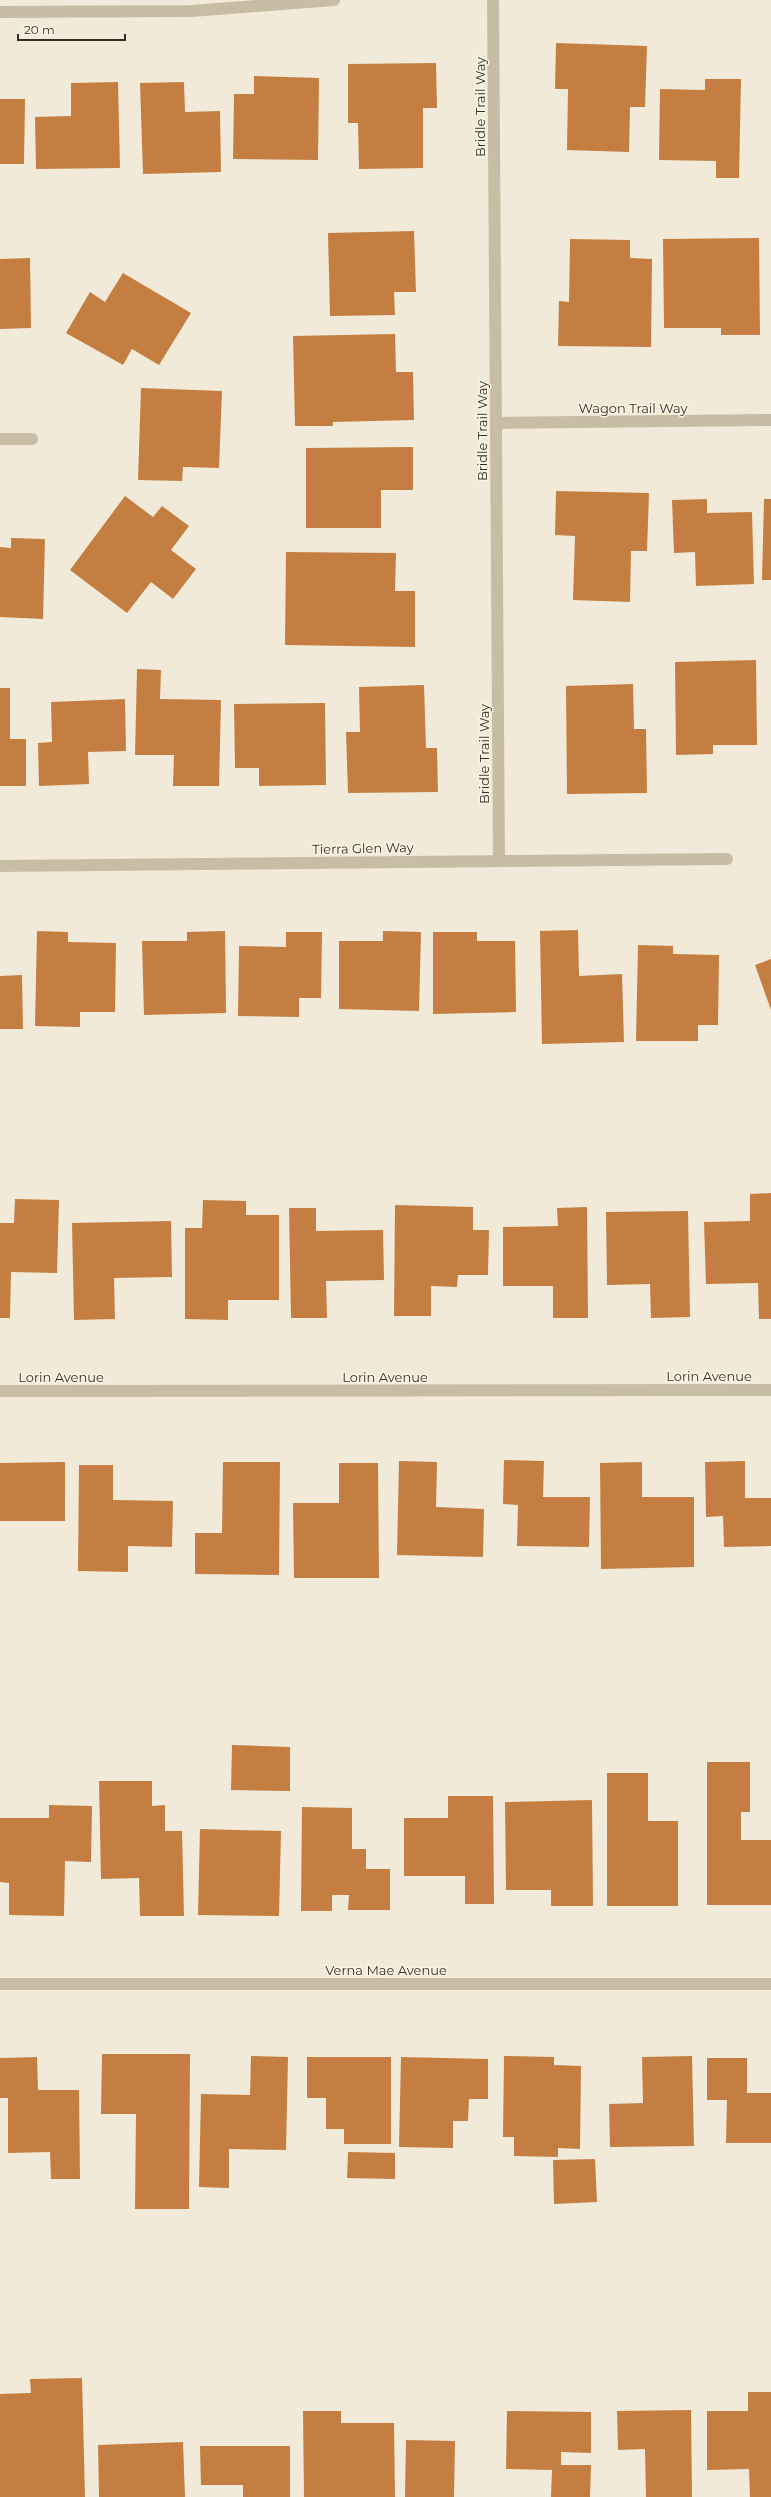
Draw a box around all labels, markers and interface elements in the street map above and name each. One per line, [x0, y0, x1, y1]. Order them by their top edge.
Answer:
scale bar [18, 16, 125, 42]
text: 20 m [24, 22, 55, 37]
street label: Bridle Trail Way [472, 56, 488, 157]
street label: Bridle Trail Way [474, 380, 490, 481]
street label: Wagon Trail Way [579, 400, 688, 416]
street label: Bridle Trail Way [476, 703, 492, 804]
street label: Tierra Glen Way [312, 839, 415, 857]
street label: Lorin Avenue [666, 1368, 752, 1384]
street label: Lorin Avenue [18, 1369, 104, 1385]
street label: Lorin Avenue [342, 1369, 428, 1385]
street label: Verna Mae Avenue [325, 1962, 447, 1978]

